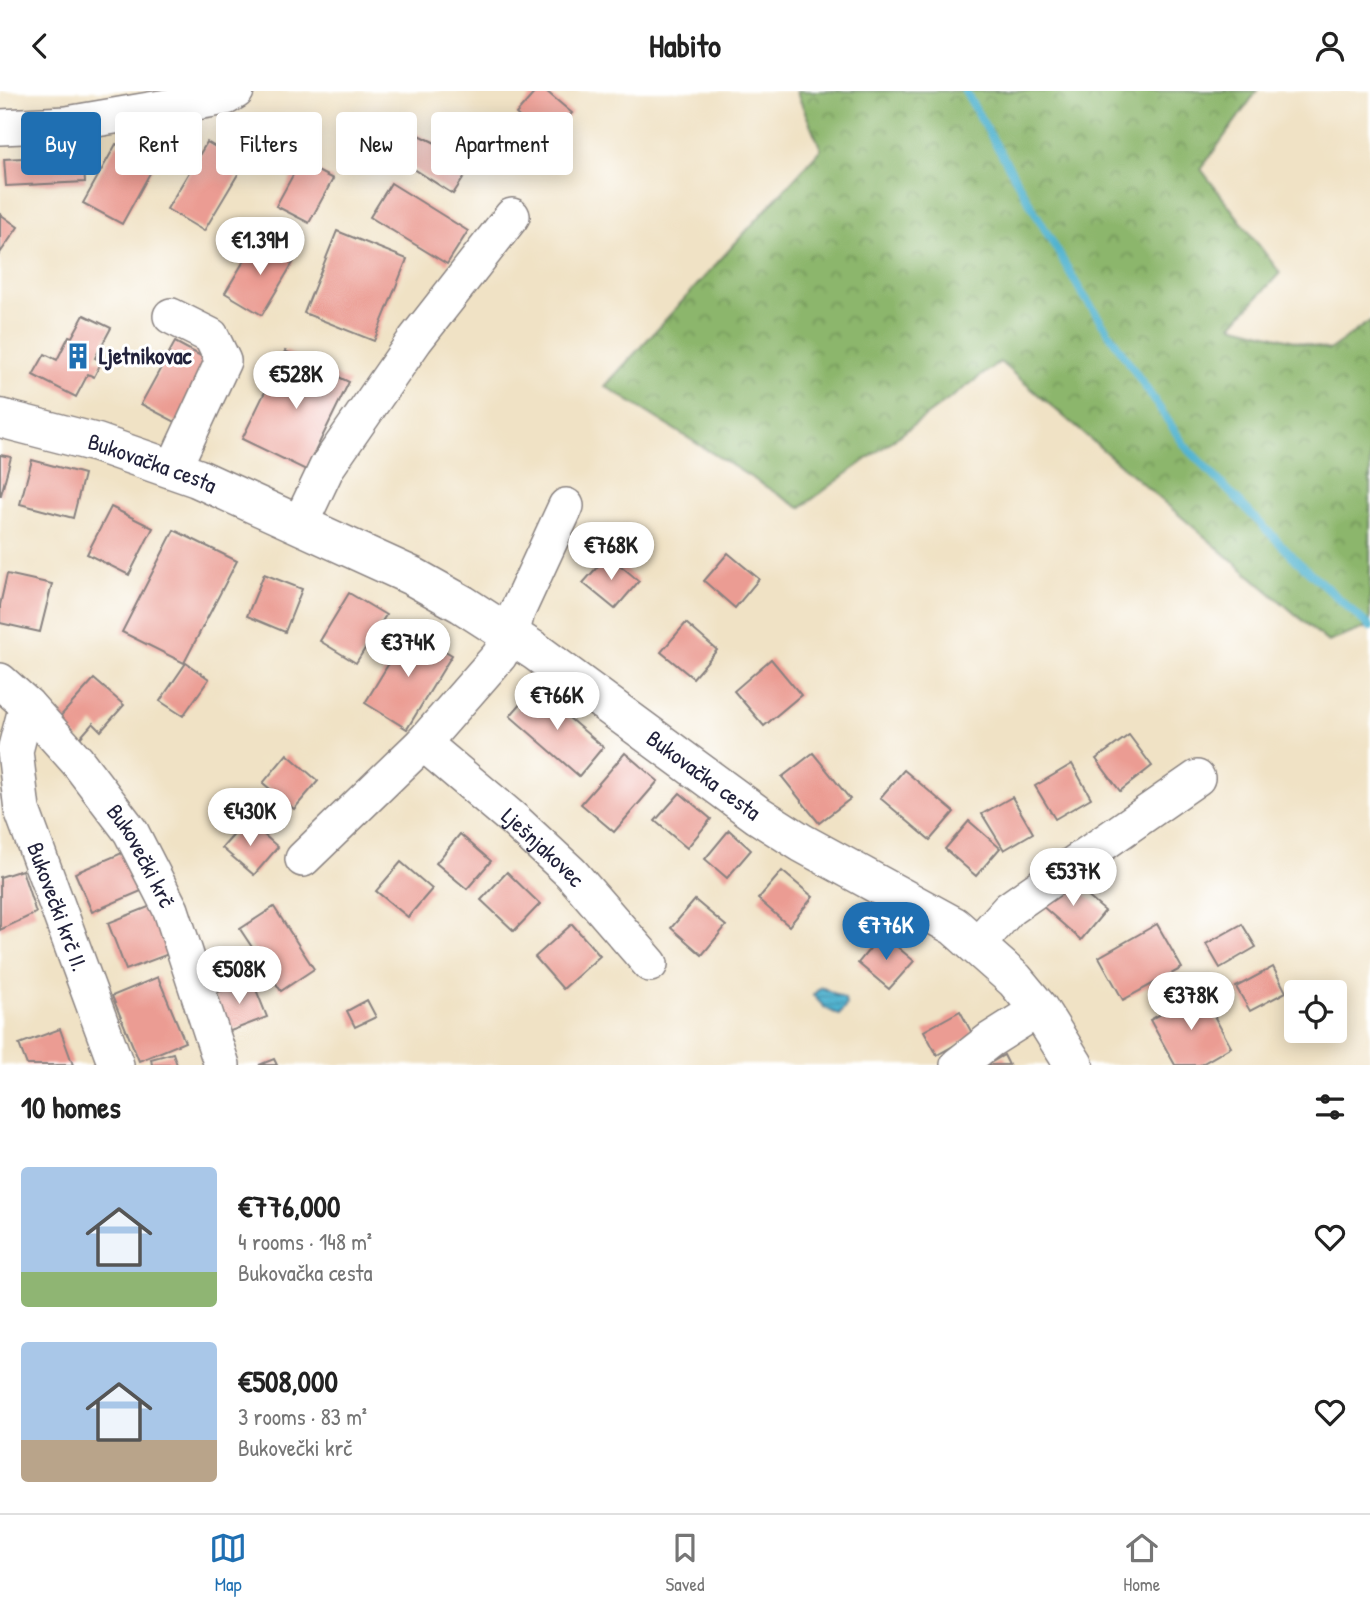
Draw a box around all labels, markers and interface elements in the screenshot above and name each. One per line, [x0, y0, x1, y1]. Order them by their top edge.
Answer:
text: Habito [649, 24, 721, 67]
icon: back [21, 27, 59, 65]
icon: person [1311, 27, 1349, 65]
chip: Buy [21, 112, 101, 175]
chip: Rent [115, 112, 202, 175]
chip: Filters [216, 112, 322, 175]
chip: New [336, 112, 417, 175]
chip: Apartment [431, 112, 573, 175]
pin: €1.39M [203, 218, 317, 277]
text: €1.39M [232, 224, 288, 255]
place label: Ljetnikovac [99, 340, 193, 371]
building icon: Ljetnikovac [63, 341, 93, 371]
pin: €528K [247, 351, 345, 411]
text: €528K [269, 358, 323, 389]
street label: Bukovačka cesta [85, 425, 222, 500]
pin: €768K [562, 523, 660, 582]
text: €768K [584, 529, 638, 560]
pin: €374K [359, 619, 457, 679]
text: €374K [381, 626, 435, 657]
pin: €766K [508, 673, 606, 732]
text: €766K [531, 679, 583, 710]
street label: Bukovačka cesta [641, 722, 767, 827]
pin: €430K [201, 789, 299, 848]
text: €430K [224, 795, 276, 826]
street label: Bukovečki krč [100, 797, 183, 913]
street label: Lješnjakovec [495, 800, 592, 893]
street label: Bukovečki krč II. [20, 838, 96, 975]
pin: €537K [1024, 849, 1122, 908]
text: €537K [1046, 855, 1100, 886]
pin: €776K [837, 903, 935, 962]
text: €776K [858, 909, 914, 940]
pin: €508K [190, 947, 288, 1006]
text: €508K [212, 953, 266, 984]
pin: €378K [1142, 972, 1240, 1032]
text: €378K [1164, 979, 1218, 1010]
map controls [1284, 980, 1347, 1043]
button: locate [1284, 980, 1347, 1043]
text: 10 homes [21, 1087, 121, 1127]
icon: filters [1311, 1088, 1349, 1126]
text: €776,000 [238, 1186, 340, 1226]
icon: home [77, 1195, 161, 1279]
icon: heart [1311, 1218, 1349, 1256]
text: 4 rooms · 148 m² [238, 1226, 372, 1257]
text: Bukovačka cesta [238, 1257, 373, 1288]
text: €508,000 [238, 1361, 338, 1401]
icon: home [77, 1370, 161, 1454]
icon: heart [1311, 1393, 1349, 1431]
text: 3 rooms · 83 m² [238, 1401, 367, 1432]
text: Bukovečki krč [238, 1432, 352, 1463]
tab: Map [209, 1529, 247, 1597]
tab: Saved [666, 1529, 704, 1597]
tab: Home [1123, 1529, 1161, 1597]

